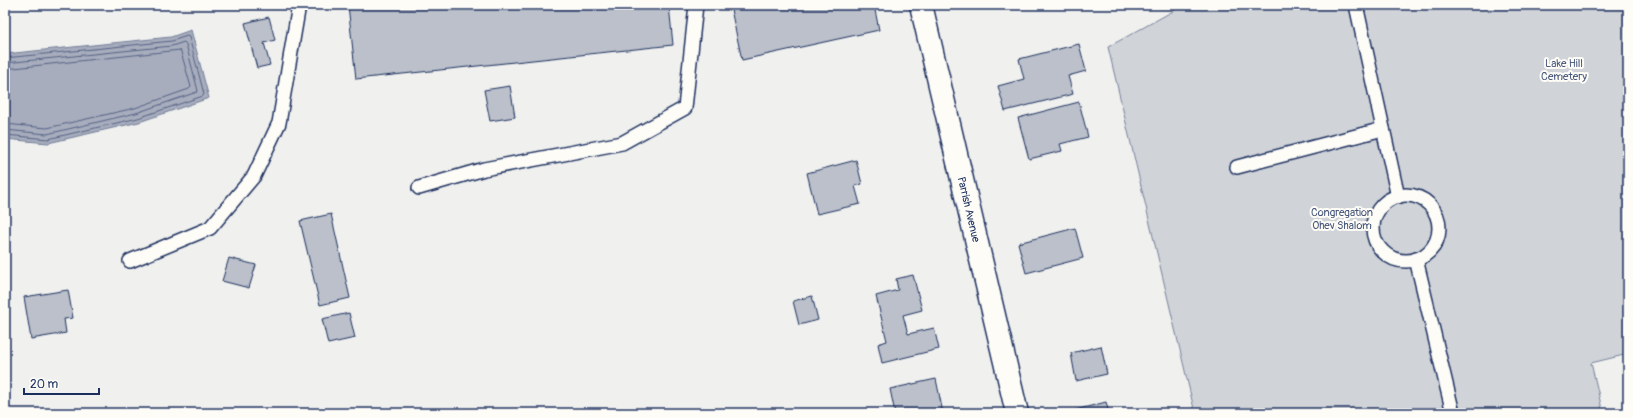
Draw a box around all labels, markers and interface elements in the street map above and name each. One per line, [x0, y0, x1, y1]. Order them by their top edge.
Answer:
park label: Lake Hill Cemetery [1541, 57, 1587, 83]
street label: Parrish Avenue [955, 175, 983, 244]
park label: Congregation Ohev Shalom [1311, 206, 1373, 232]
scale bar [24, 370, 99, 396]
text: 20 m [30, 377, 59, 392]

